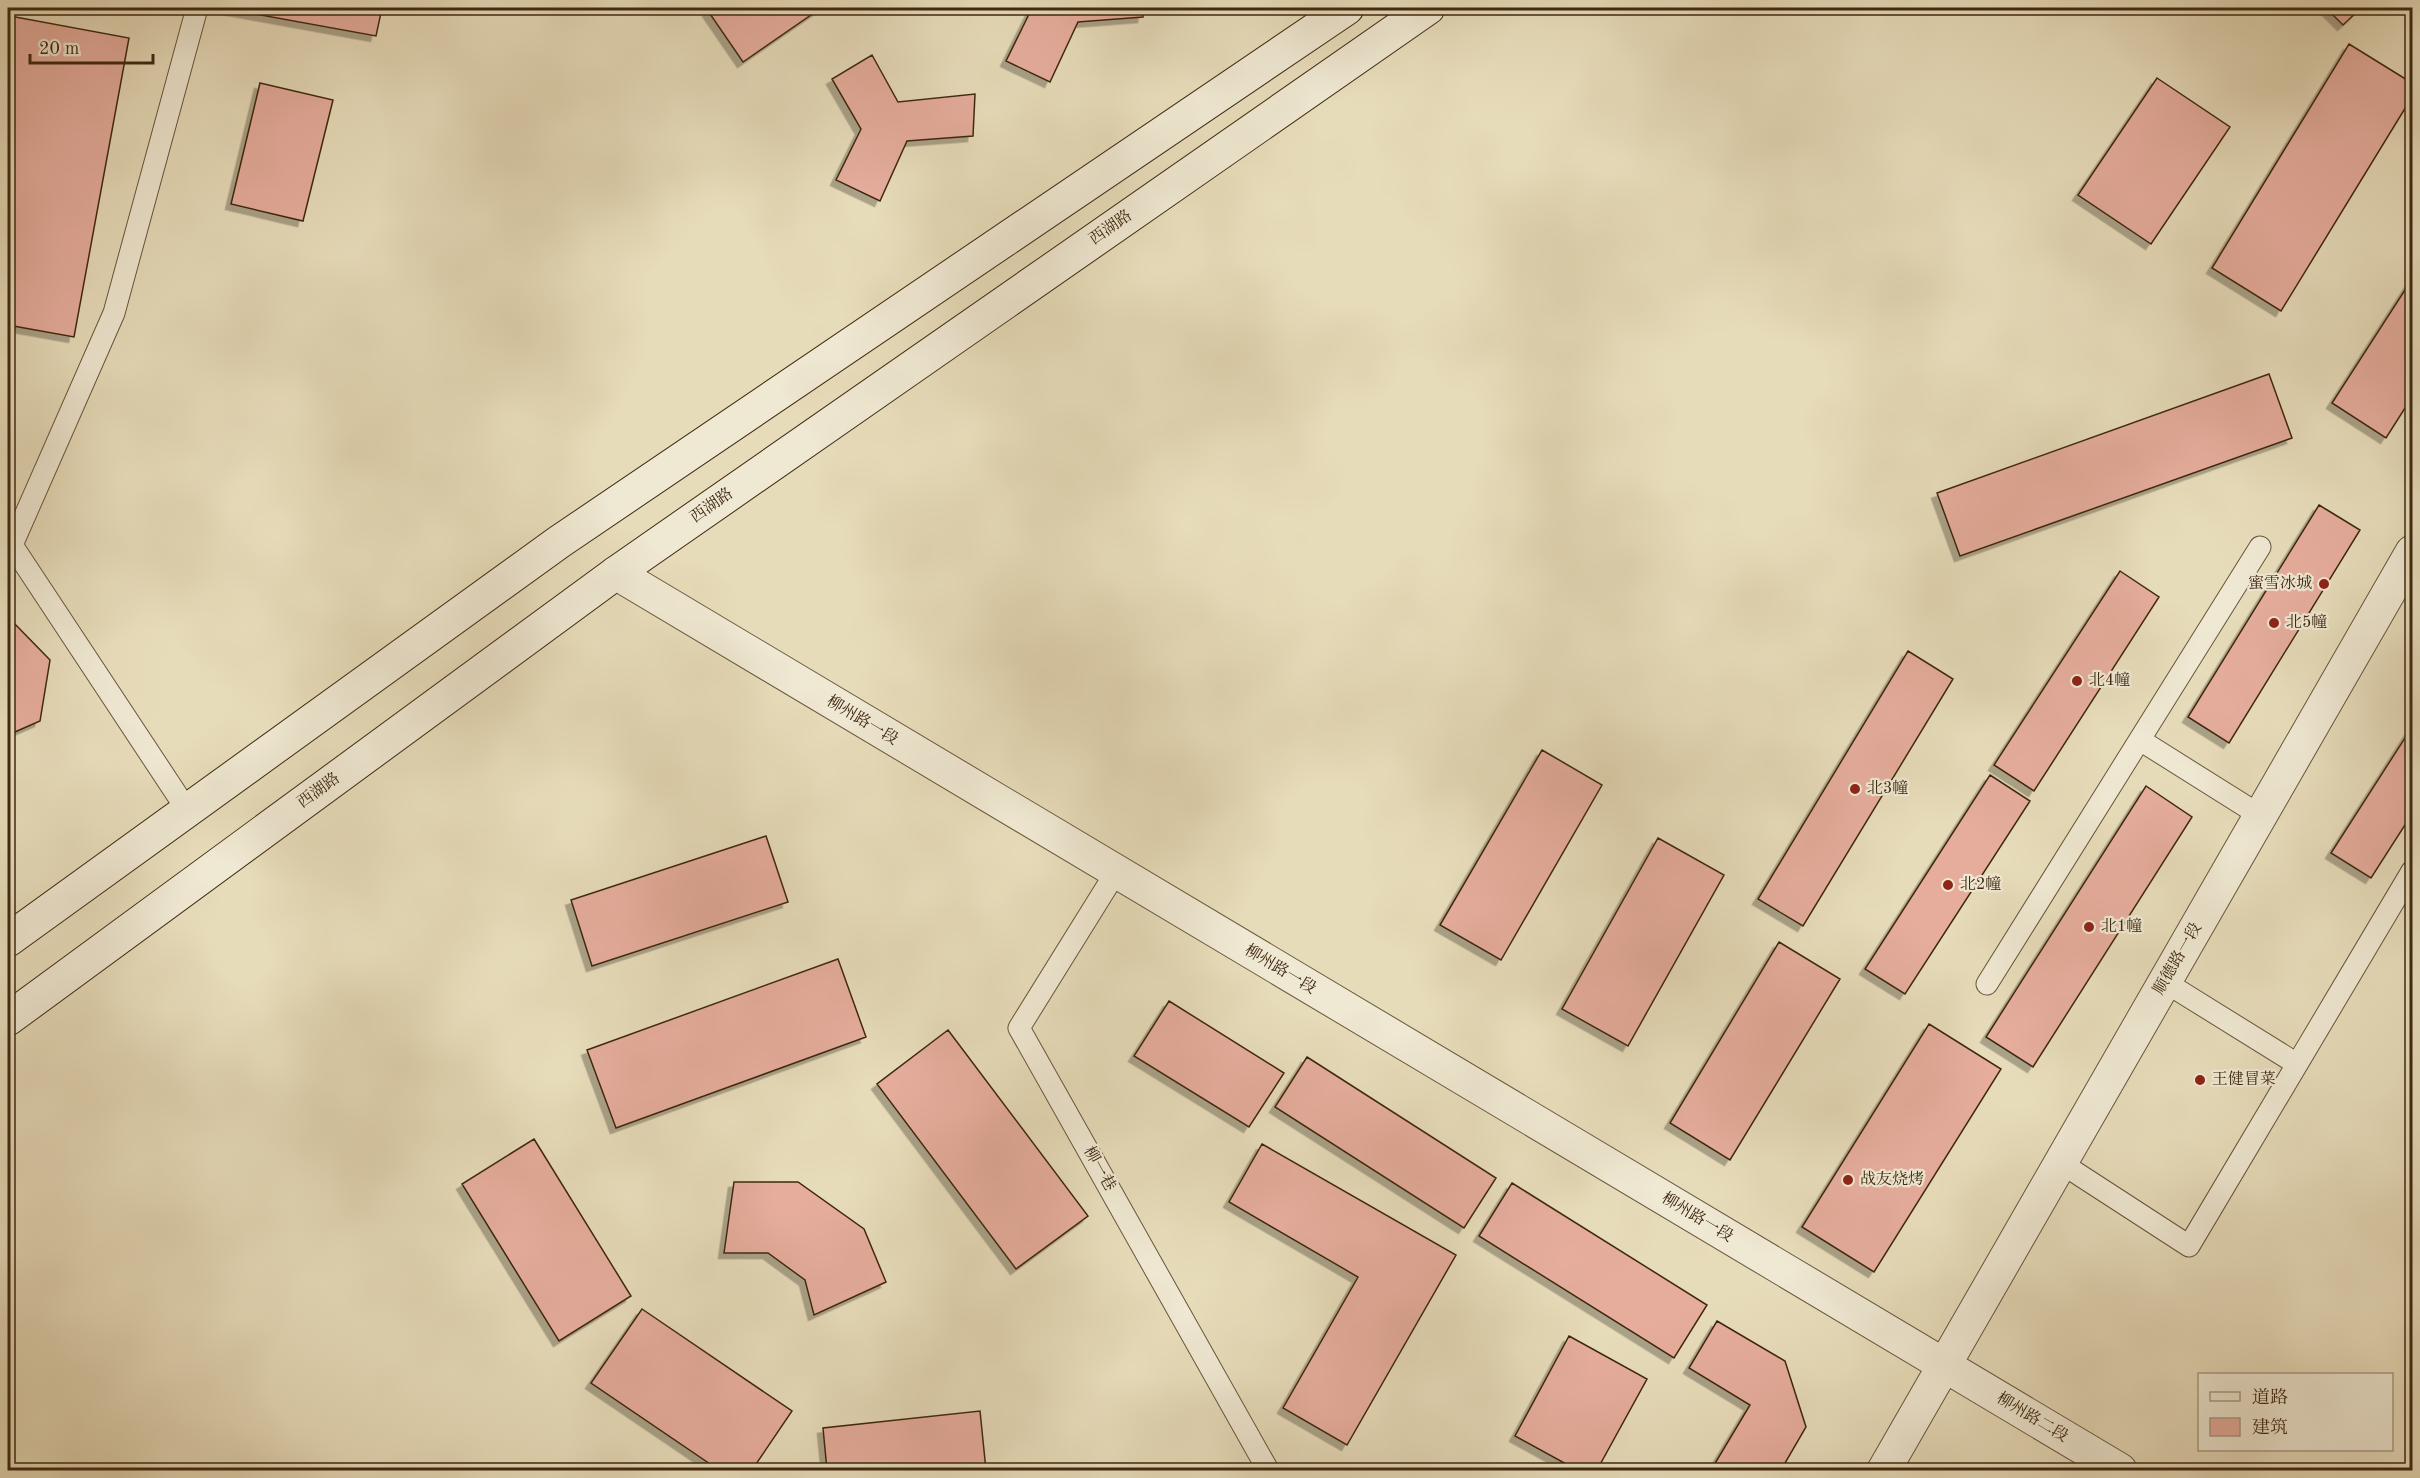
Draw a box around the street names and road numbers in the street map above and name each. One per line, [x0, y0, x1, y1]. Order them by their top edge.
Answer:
street label: 西湖路 [1086, 206, 1135, 248]
street label: 西湖路 [687, 484, 736, 526]
street label: 柳州路一段 [824, 692, 901, 748]
street label: 西湖路 [294, 769, 343, 812]
street label: 顺德路一段 [2149, 919, 2205, 998]
street label: 柳州路一段 [1242, 941, 1319, 997]
street label: 柳一巷 [1080, 1143, 1119, 1194]
street label: 柳州路一段 [1659, 1189, 1736, 1245]
street label: 柳州路二段 [1994, 1389, 2071, 1445]

